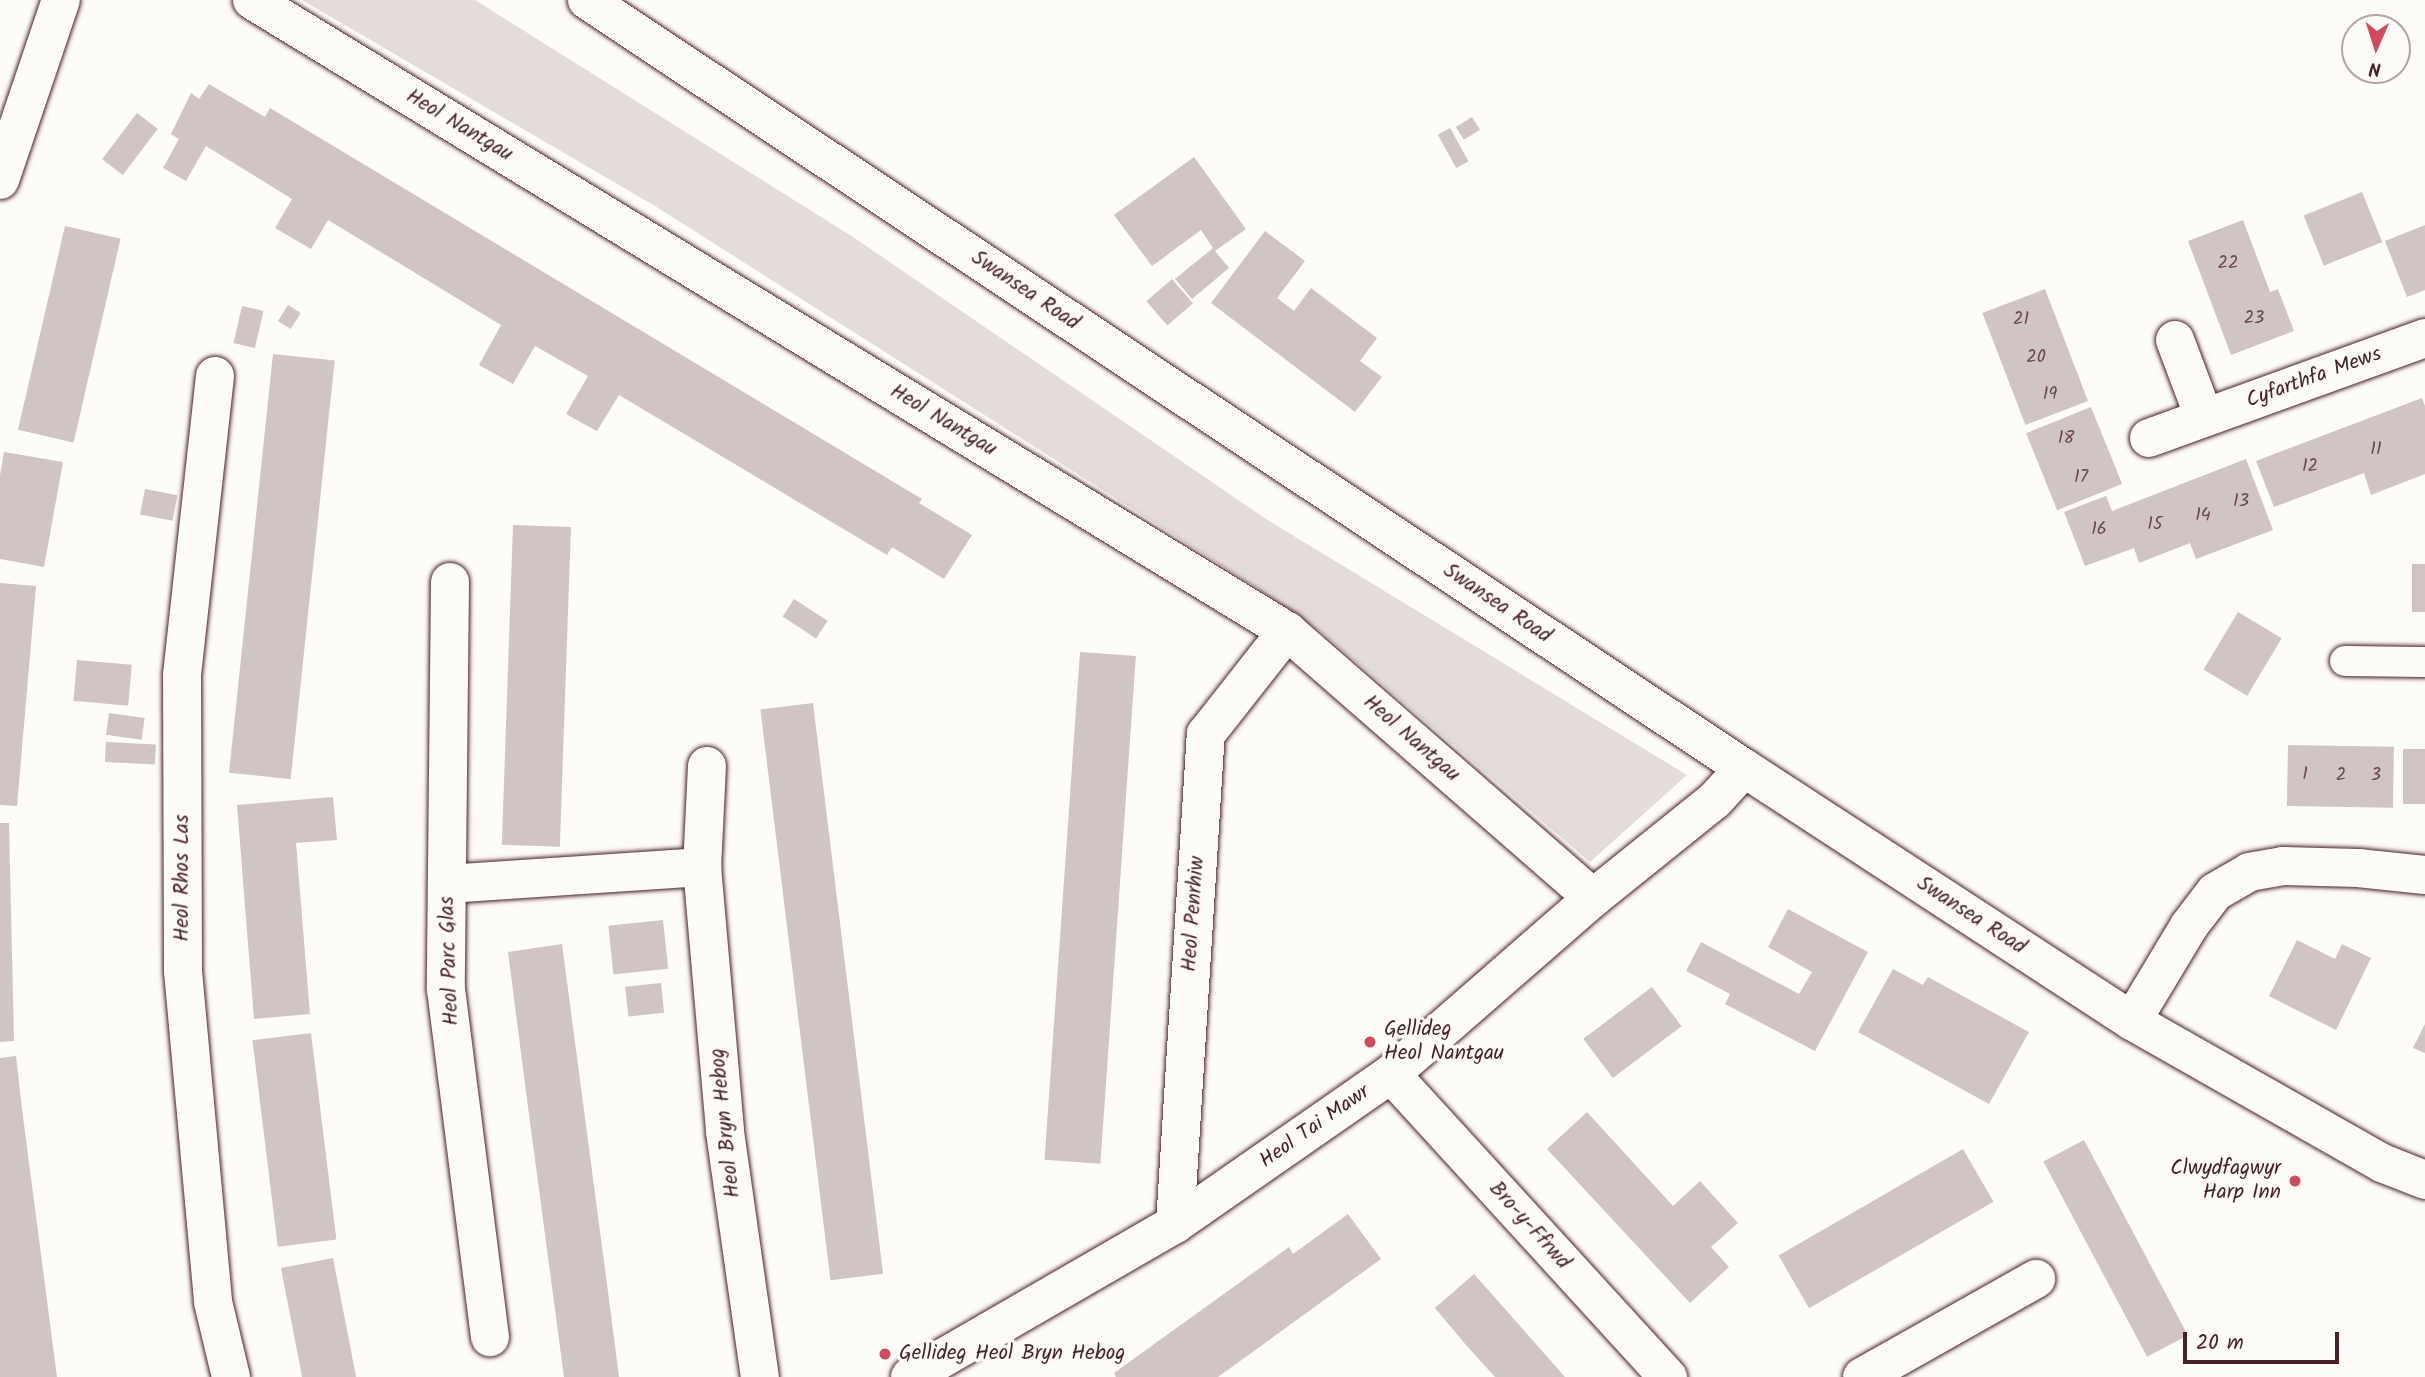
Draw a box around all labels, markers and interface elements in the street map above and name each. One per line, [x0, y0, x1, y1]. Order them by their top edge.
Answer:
north arrow [2341, 14, 2411, 84]
text: N [2368, 53, 2382, 83]
street label: Heol Nantgau [401, 84, 517, 168]
street label: Swansea Road [966, 246, 1084, 336]
house number: 22 [2218, 253, 2238, 275]
house number: 23 [2244, 308, 2264, 330]
house number: 21 [2013, 309, 2029, 331]
street label: Cyfarthfa Mews [2243, 342, 2385, 414]
house number: 20 [2026, 347, 2046, 369]
street label: Heol Nantgau [885, 379, 1001, 463]
house number: 19 [2043, 384, 2057, 406]
house number: 18 [2058, 428, 2074, 450]
house number: 11 [2370, 439, 2382, 461]
house number: 12 [2302, 456, 2318, 478]
house number: 17 [2074, 467, 2088, 489]
house number: 13 [2233, 491, 2249, 513]
house number: 14 [2195, 505, 2211, 527]
house number: 15 [2147, 514, 2163, 536]
house number: 16 [2091, 519, 2107, 541]
street label: Swansea Road [1438, 559, 1556, 649]
street label: Heol Nantgau [1357, 690, 1465, 788]
house number: 1 [2302, 764, 2308, 786]
house number: 2 [2336, 765, 2346, 787]
house number: 3 [2371, 765, 2381, 787]
street label: Heol Rhos Las [170, 814, 196, 942]
street label: Heol Penrhiw [1177, 855, 1211, 973]
street label: Swansea Road [1912, 871, 2030, 961]
street label: Heol Parc Glas [435, 896, 465, 1026]
place label: Gellideg Heol Nantgau [1384, 1017, 1504, 1067]
marker: Gellideg Heol Nantgau [1362, 1034, 1378, 1050]
street label: Heol Bryn Hebog [706, 1047, 746, 1199]
street label: Heol Tai Mawr [1255, 1080, 1375, 1174]
place label: Clwydfagwyr Harp Inn [2170, 1156, 2281, 1206]
marker: Clwydfagwyr Harp Inn [2287, 1173, 2303, 1189]
street label: Bro-y-Ffrwd [1483, 1177, 1575, 1275]
scale bar [2187, 1318, 2343, 1362]
text: 20 m [2196, 1327, 2244, 1360]
place label: Gellideg Heol Bryn Hebog [899, 1341, 1125, 1367]
marker: Gellideg Heol Bryn Hebog [877, 1346, 893, 1362]

